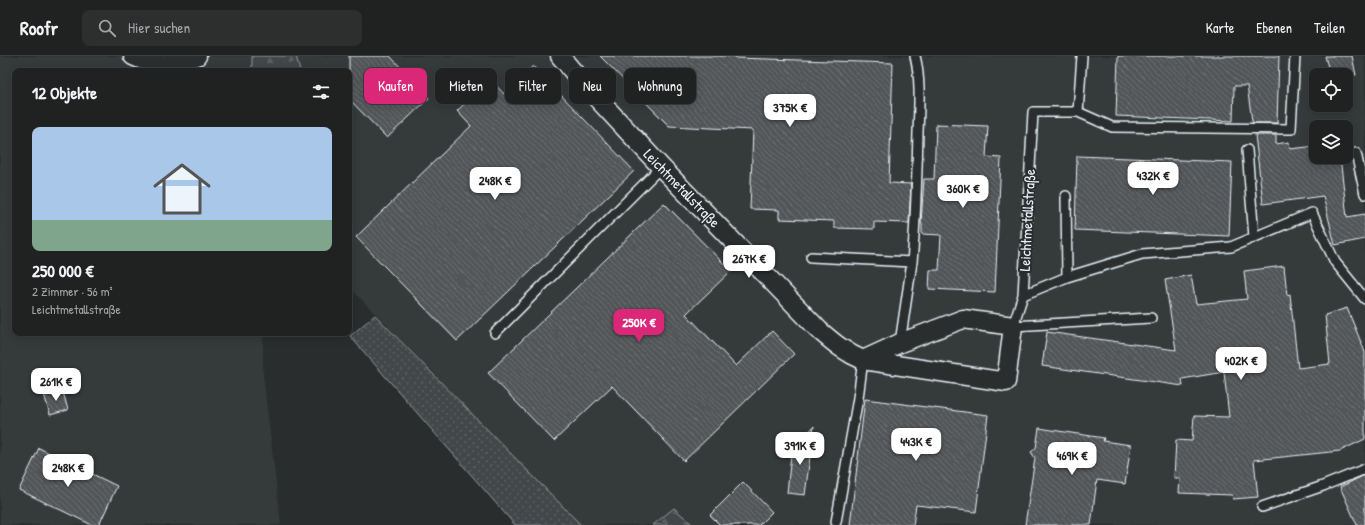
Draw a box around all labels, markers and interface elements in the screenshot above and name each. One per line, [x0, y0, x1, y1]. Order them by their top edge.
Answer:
search box [82, 10, 362, 46]
text: Roofr [20, 15, 58, 41]
icon: search [96, 17, 118, 39]
text: Hier suchen [128, 17, 190, 38]
text: Karte [1206, 18, 1234, 37]
text: Ebenen [1256, 18, 1292, 37]
text: Teilen [1314, 18, 1345, 37]
chip: Kaufen [364, 68, 427, 104]
chip: Mieten [435, 68, 497, 104]
chip: Filter [505, 68, 561, 104]
chip: Neu [569, 68, 616, 104]
chip: Wohnung [624, 68, 696, 104]
map controls [1309, 68, 1353, 164]
button: locate [1309, 68, 1353, 112]
text: 12 Objekte [32, 81, 97, 104]
icon: filters [310, 81, 332, 103]
pin: 375K € [757, 94, 823, 128]
text: 375K € [773, 98, 807, 116]
button: layers [1309, 120, 1353, 164]
street label: Leichtmetallstraße [639, 144, 725, 232]
icon: home [146, 153, 218, 225]
pin: 432K € [1120, 162, 1186, 196]
text: 432K € [1137, 166, 1169, 184]
pin: 248K € [462, 167, 528, 201]
street label: Leichtmetallstraße [1014, 168, 1040, 272]
text: 248K € [479, 171, 511, 189]
pin: 360K € [930, 175, 996, 209]
text: 360K € [947, 179, 979, 197]
pin: 267K € [716, 245, 782, 279]
text: 267K € [732, 249, 766, 267]
text: 250 000 € [32, 259, 94, 282]
text: 2 Zimmer · 56 m² [32, 282, 113, 300]
text: Leichtmetallstraße [32, 300, 121, 318]
pin: 250K € [606, 309, 672, 343]
text: 250K € [622, 313, 656, 331]
pin: 402K € [1208, 347, 1274, 381]
text: 402K € [1225, 351, 1257, 369]
pin: 261K € [23, 368, 89, 402]
text: 261K € [40, 372, 72, 390]
pin: 443K € [883, 428, 949, 462]
pin: 391K € [767, 432, 833, 466]
text: 443K € [900, 432, 932, 450]
text: 391K € [784, 436, 816, 454]
pin: 469K € [1039, 442, 1105, 476]
text: 469K € [1057, 446, 1087, 464]
pin: 248K € [35, 454, 101, 488]
text: 248K € [52, 458, 84, 476]

